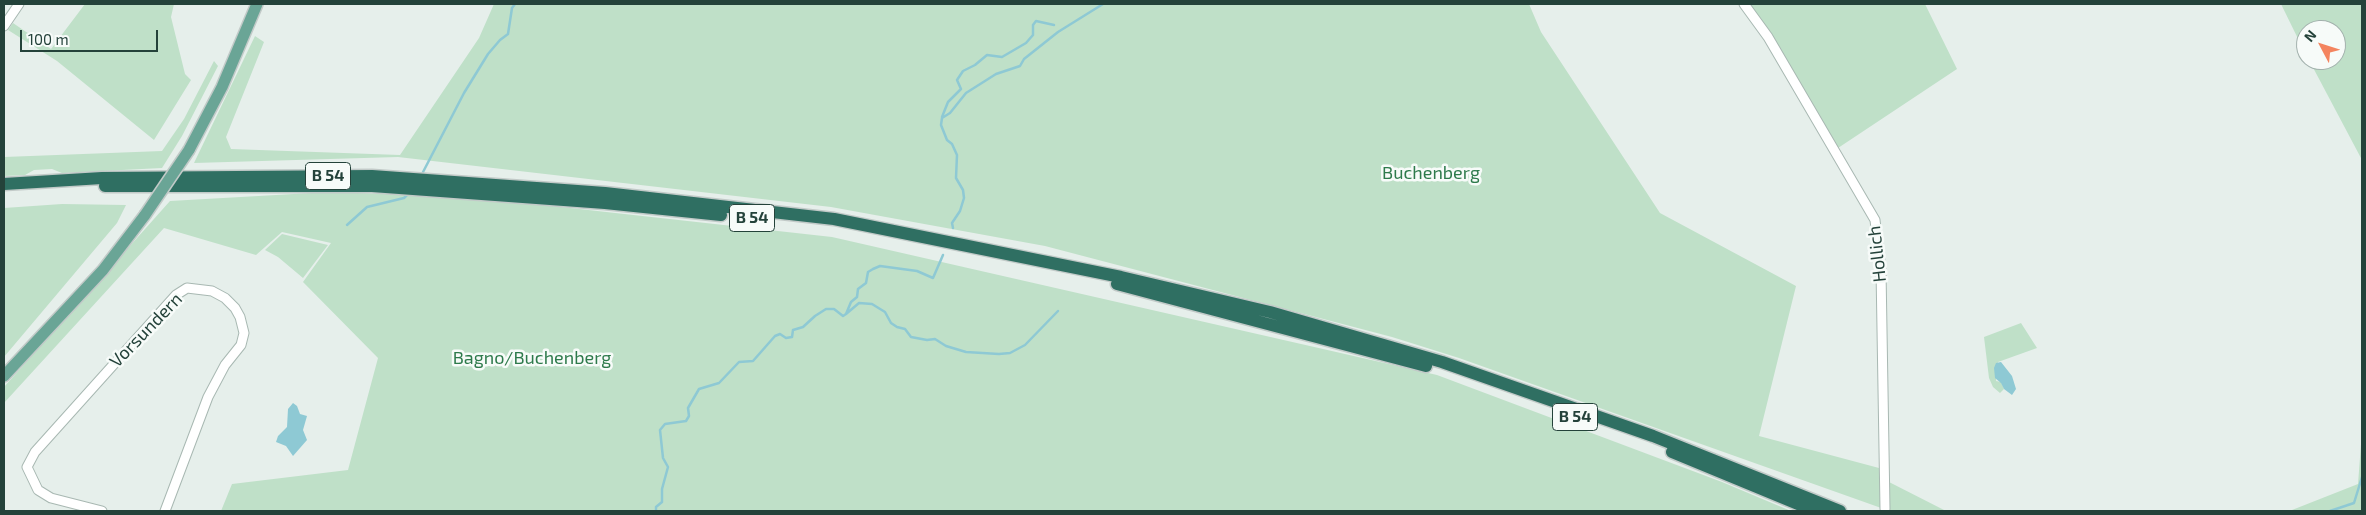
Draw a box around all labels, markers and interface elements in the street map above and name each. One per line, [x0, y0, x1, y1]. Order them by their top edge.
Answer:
scale bar [22, 20, 160, 52]
north arrow [2296, 20, 2346, 70]
text: N [2300, 26, 2320, 45]
text: 100 m [28, 30, 69, 48]
road number: B 54 [306, 162, 350, 190]
park label: Buchenberg [1382, 162, 1480, 184]
road number: B 54 [730, 204, 774, 232]
street label: Hollich [1863, 225, 1891, 283]
street label: Vorsundern [105, 288, 187, 372]
park label: Bagno/Buchenberg [453, 347, 611, 369]
road number: B 54 [1552, 404, 1598, 431]

